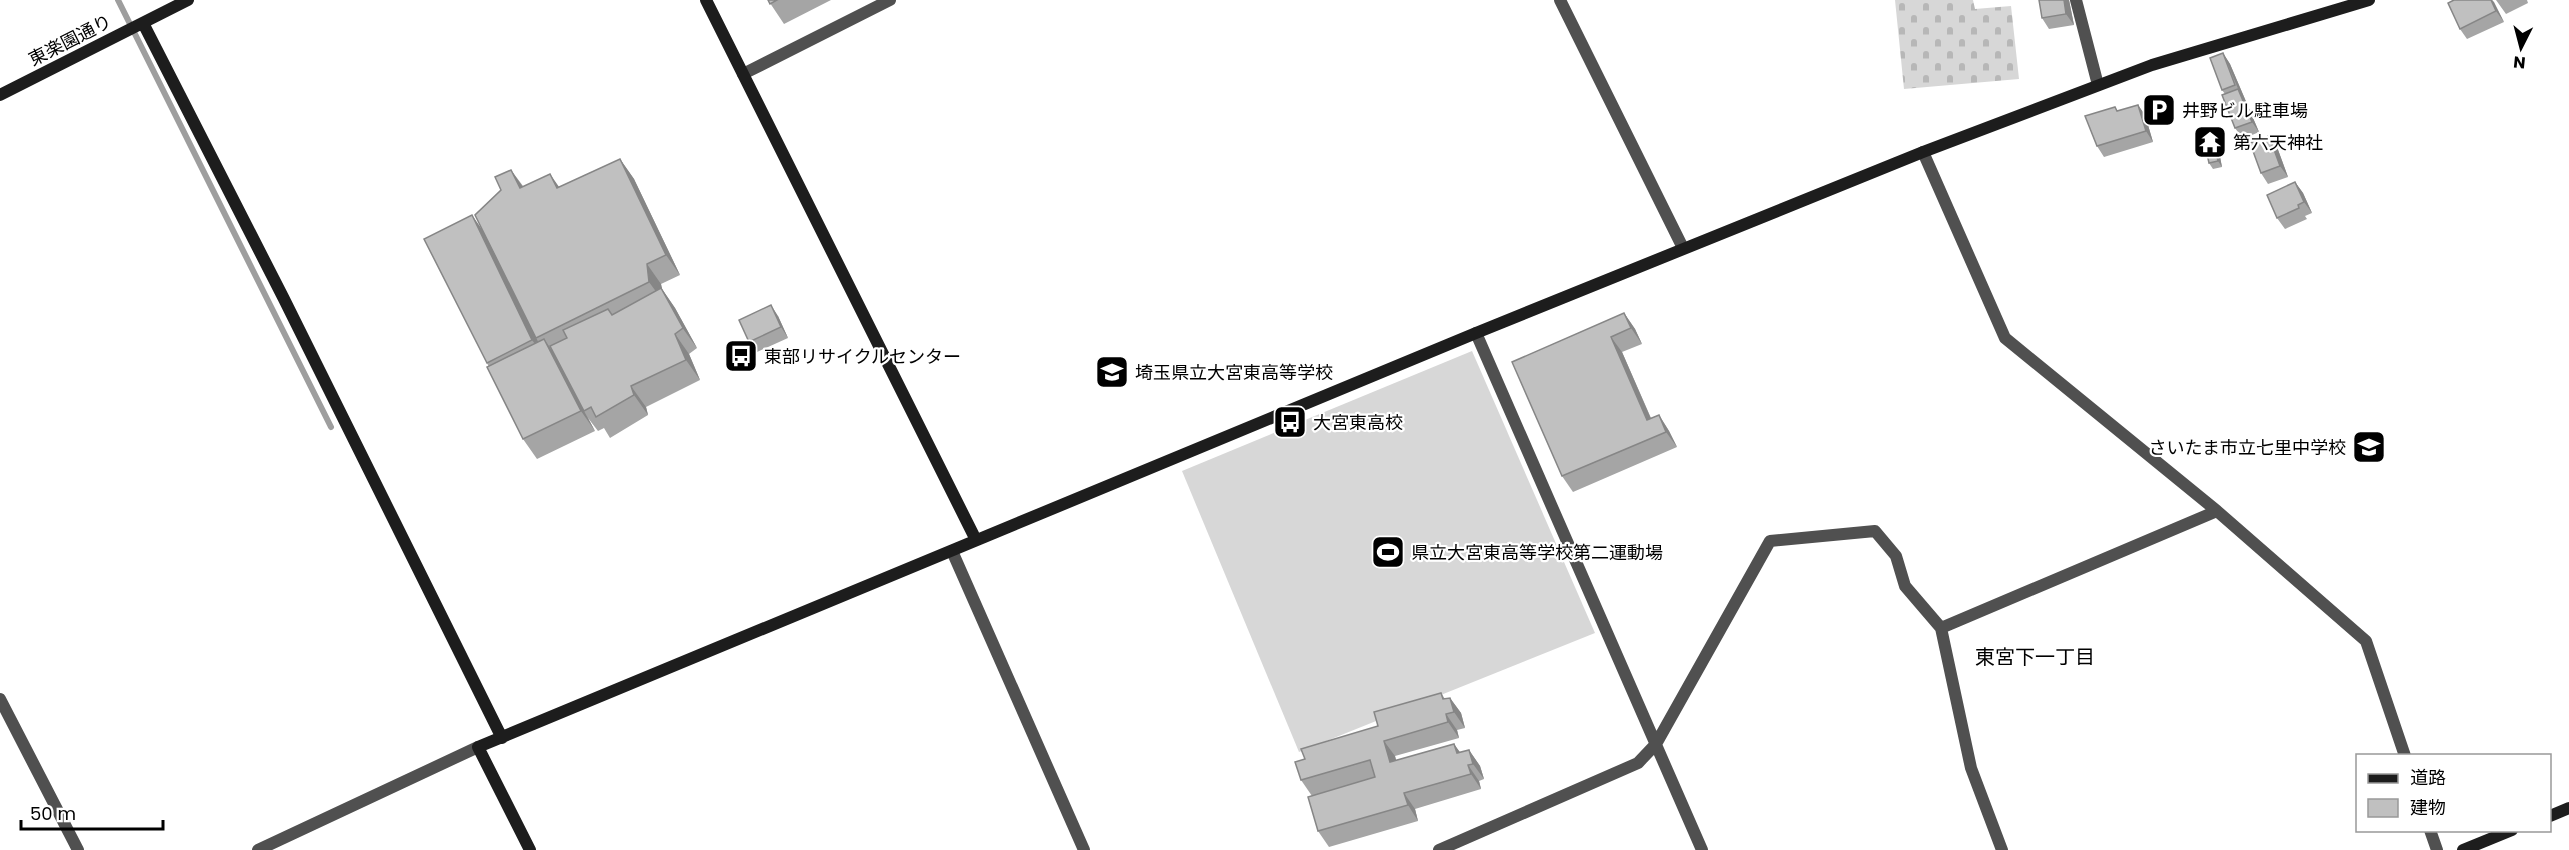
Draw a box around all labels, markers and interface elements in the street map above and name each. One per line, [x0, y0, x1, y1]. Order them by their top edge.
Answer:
street label: 東楽園通り [24, 8, 116, 72]
north arrow [2491, 18, 2551, 78]
text: N [2512, 50, 2527, 74]
parking icon: 井野ビル駐車場 [2141, 92, 2177, 128]
place label: 井野ビル駐車場 [2182, 98, 2308, 123]
temple icon: 第六天神社 [2192, 124, 2228, 160]
place label: 第六天神社 [2233, 130, 2323, 155]
bus stop icon: 東部リサイクルセンター [723, 338, 759, 374]
place label: 東部リサイクルセンター [764, 344, 961, 369]
school or university icon: 埼玉県立大宮東高等学校 [1094, 354, 1130, 390]
place label: 埼玉県立大宮東高等学校 [1135, 360, 1333, 385]
bus stop icon: 大宮東高校 [1272, 404, 1308, 440]
place label: 大宮東高校 [1313, 410, 1403, 435]
school or university icon: さいたま市立七里中学校 [2351, 429, 2387, 465]
place label: さいたま市立七里中学校 [2149, 435, 2346, 460]
sports icon: 県立大宮東高等学校第二運動場 [1370, 534, 1406, 570]
place label: 県立大宮東高等学校第二運動場 [1411, 540, 1663, 565]
district label: 東宮下一丁目 [1975, 643, 2095, 671]
legend [2356, 754, 2551, 832]
text: 道路 [2410, 765, 2446, 790]
scale bar [21, 793, 164, 831]
text: 建物 [2410, 795, 2446, 820]
text: 50 m [30, 801, 76, 826]

